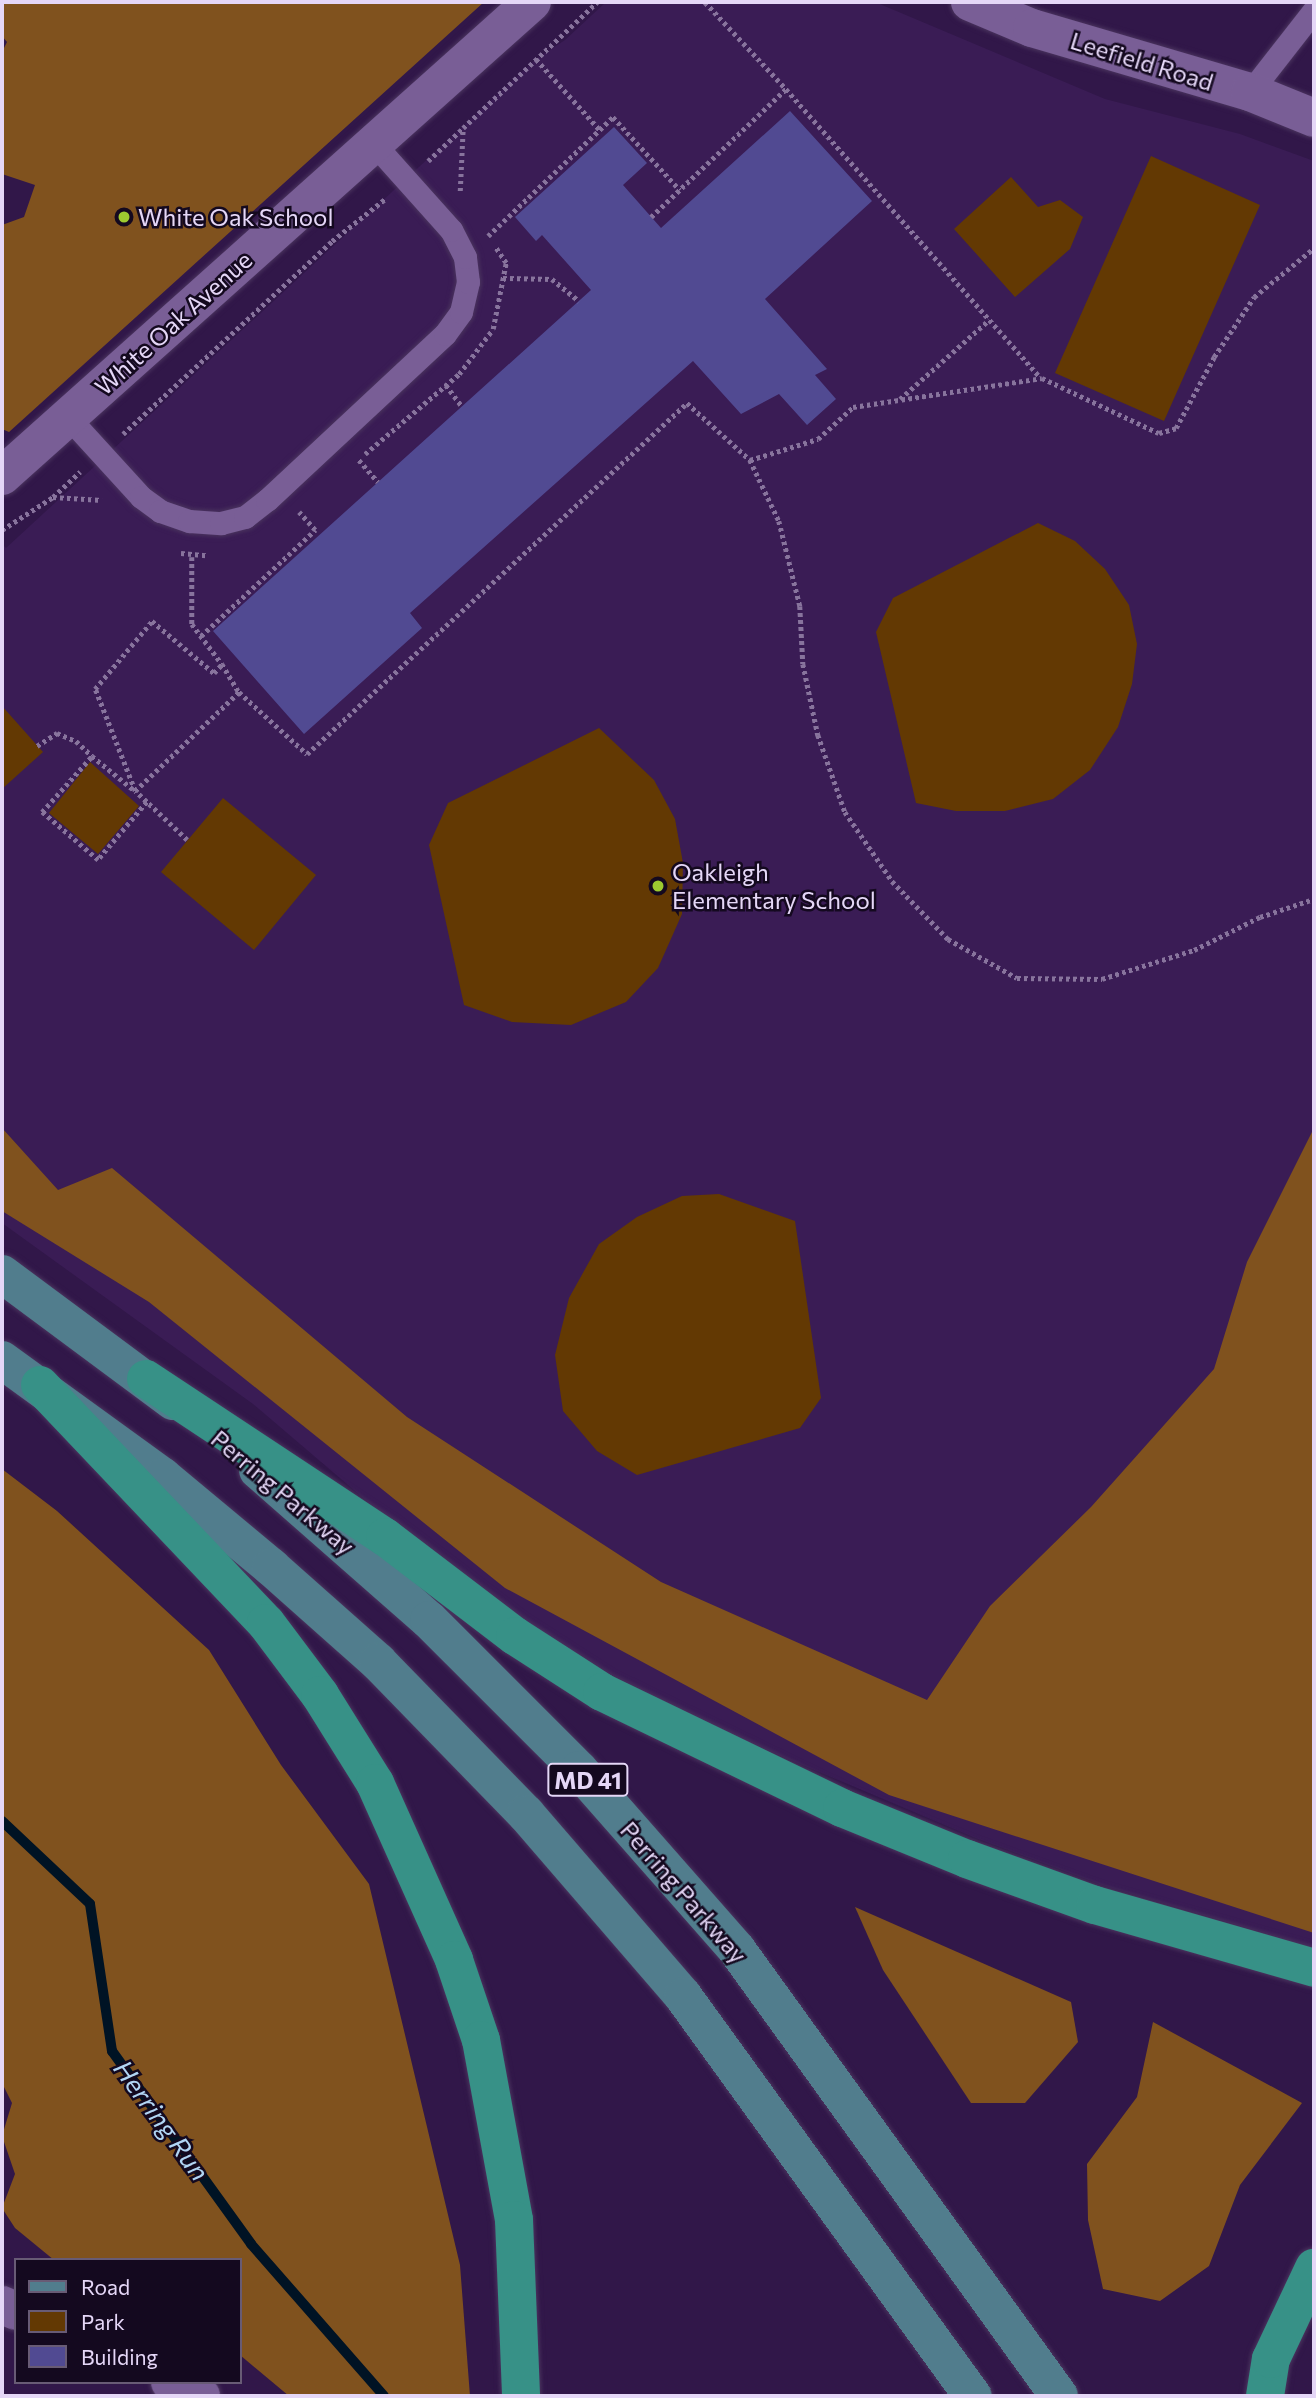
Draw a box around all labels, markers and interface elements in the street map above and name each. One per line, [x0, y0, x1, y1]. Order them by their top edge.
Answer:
street label: Leefield Road [1067, 26, 1217, 96]
place label: White Oak School [138, 203, 334, 231]
marker: White Oak School [116, 209, 132, 225]
street label: White Oak Avenue [89, 245, 257, 401]
place label: Oakleigh Elementary School [672, 858, 876, 914]
marker: Oakleigh Elementary School [650, 878, 666, 894]
street label: Perring Parkway [206, 1424, 360, 1560]
road number: MD 41 [546, 1760, 630, 1800]
street label: Perring Parkway [615, 1815, 753, 1969]
water label: Herring Run [108, 2054, 216, 2186]
legend [14, 2258, 242, 2384]
text: Road [81, 2274, 130, 2299]
text: Park [81, 2309, 125, 2334]
text: Building [81, 2344, 158, 2369]

